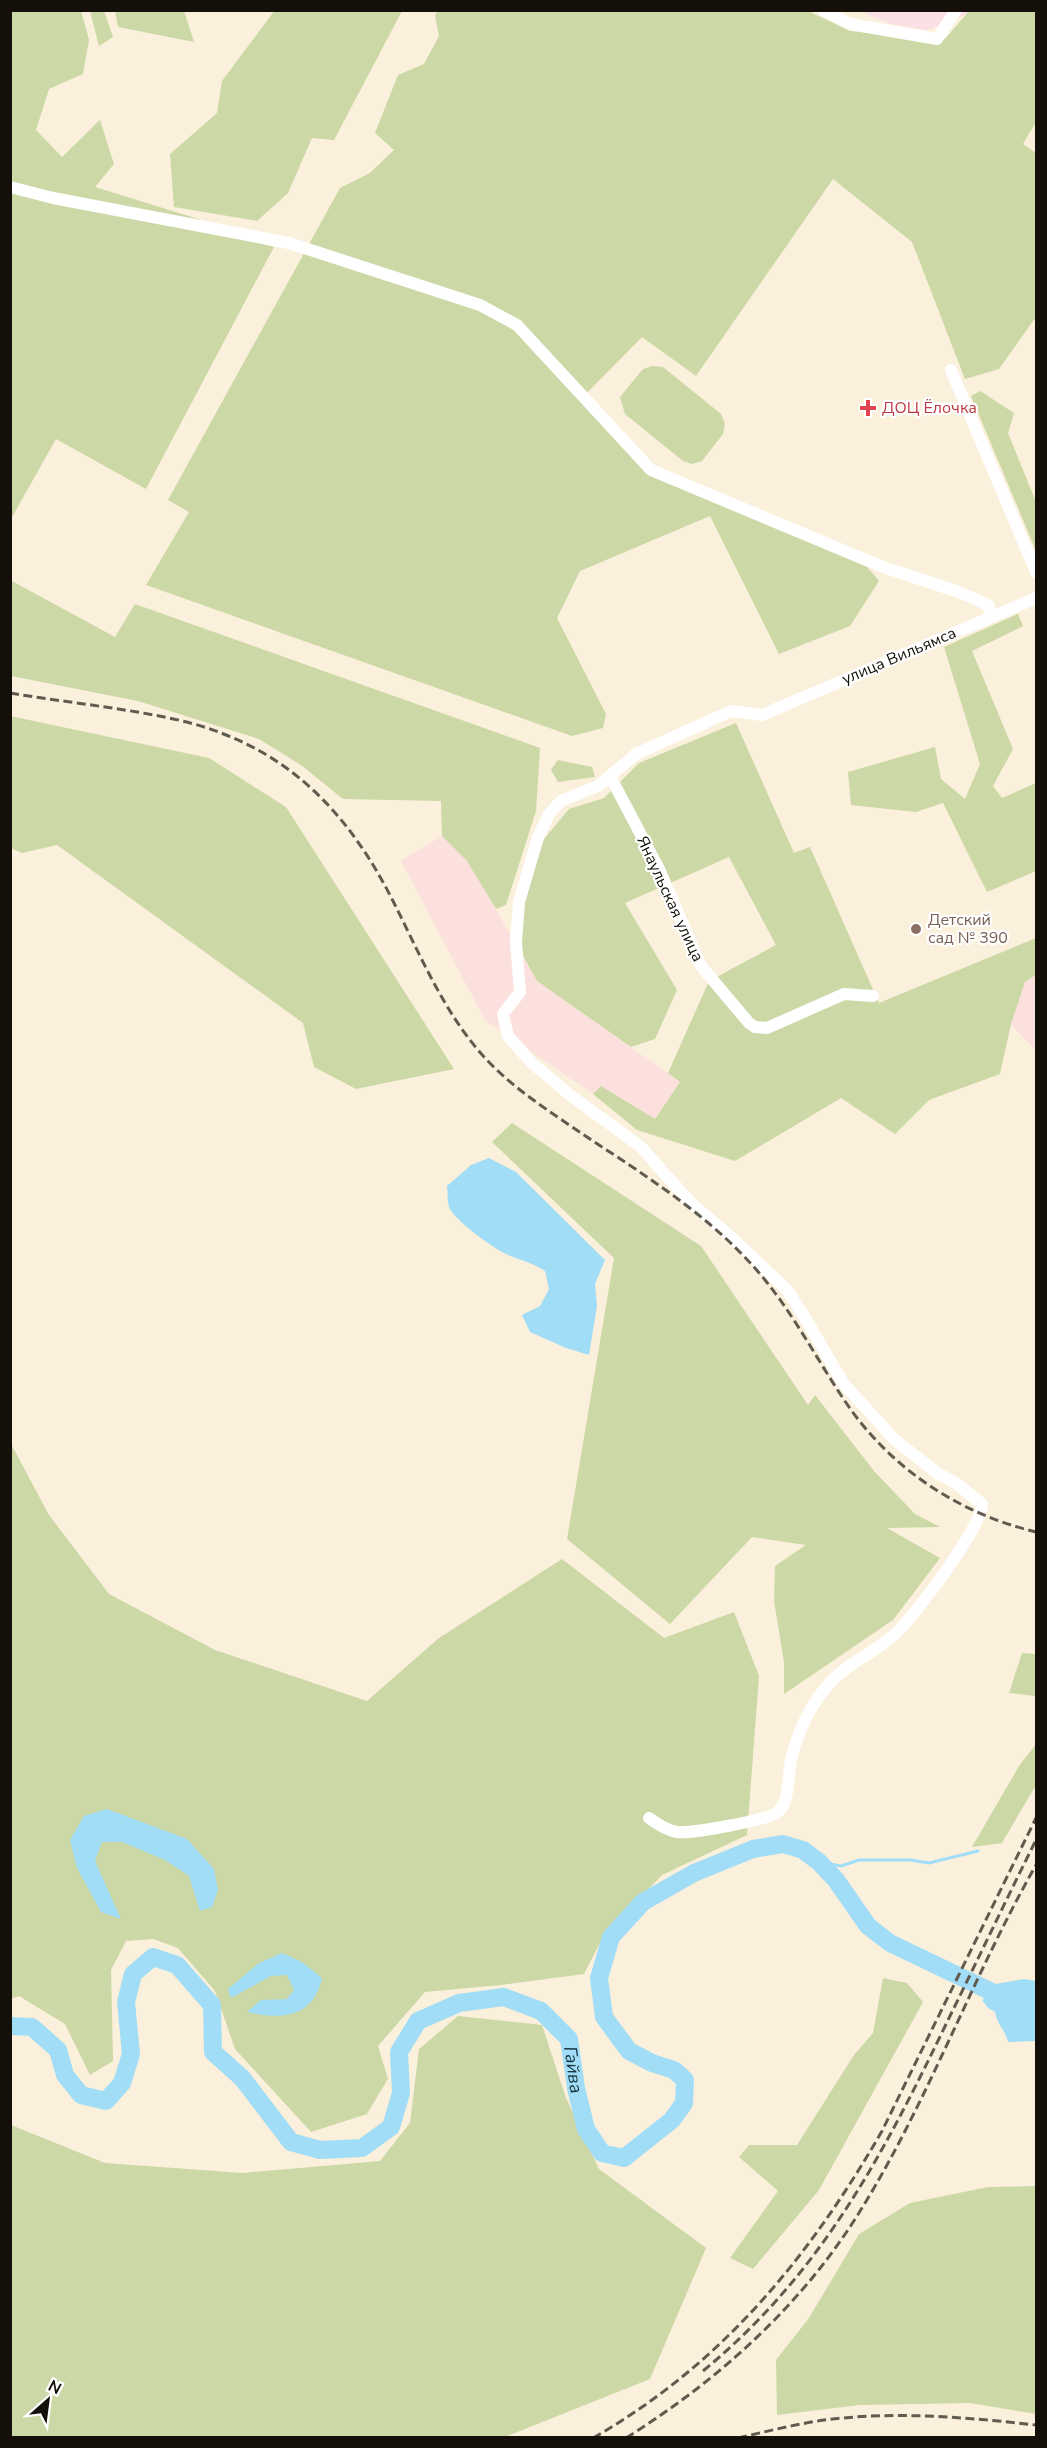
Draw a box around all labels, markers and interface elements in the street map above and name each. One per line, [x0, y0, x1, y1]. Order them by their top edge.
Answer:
place label: ДОЦ Ёлочка [882, 397, 977, 419]
marker: ДОЦ Ёлочка [859, 399, 877, 417]
street label: улица Вильямса [838, 622, 960, 690]
street label: Янаульская улица [631, 833, 709, 965]
place label: Детский сад № 390 [928, 909, 1008, 949]
marker: Детский сад № 390 [909, 922, 923, 936]
water label: Гайва [558, 2045, 589, 2096]
north arrow [18, 2370, 78, 2430]
text: N [44, 2375, 65, 2400]

